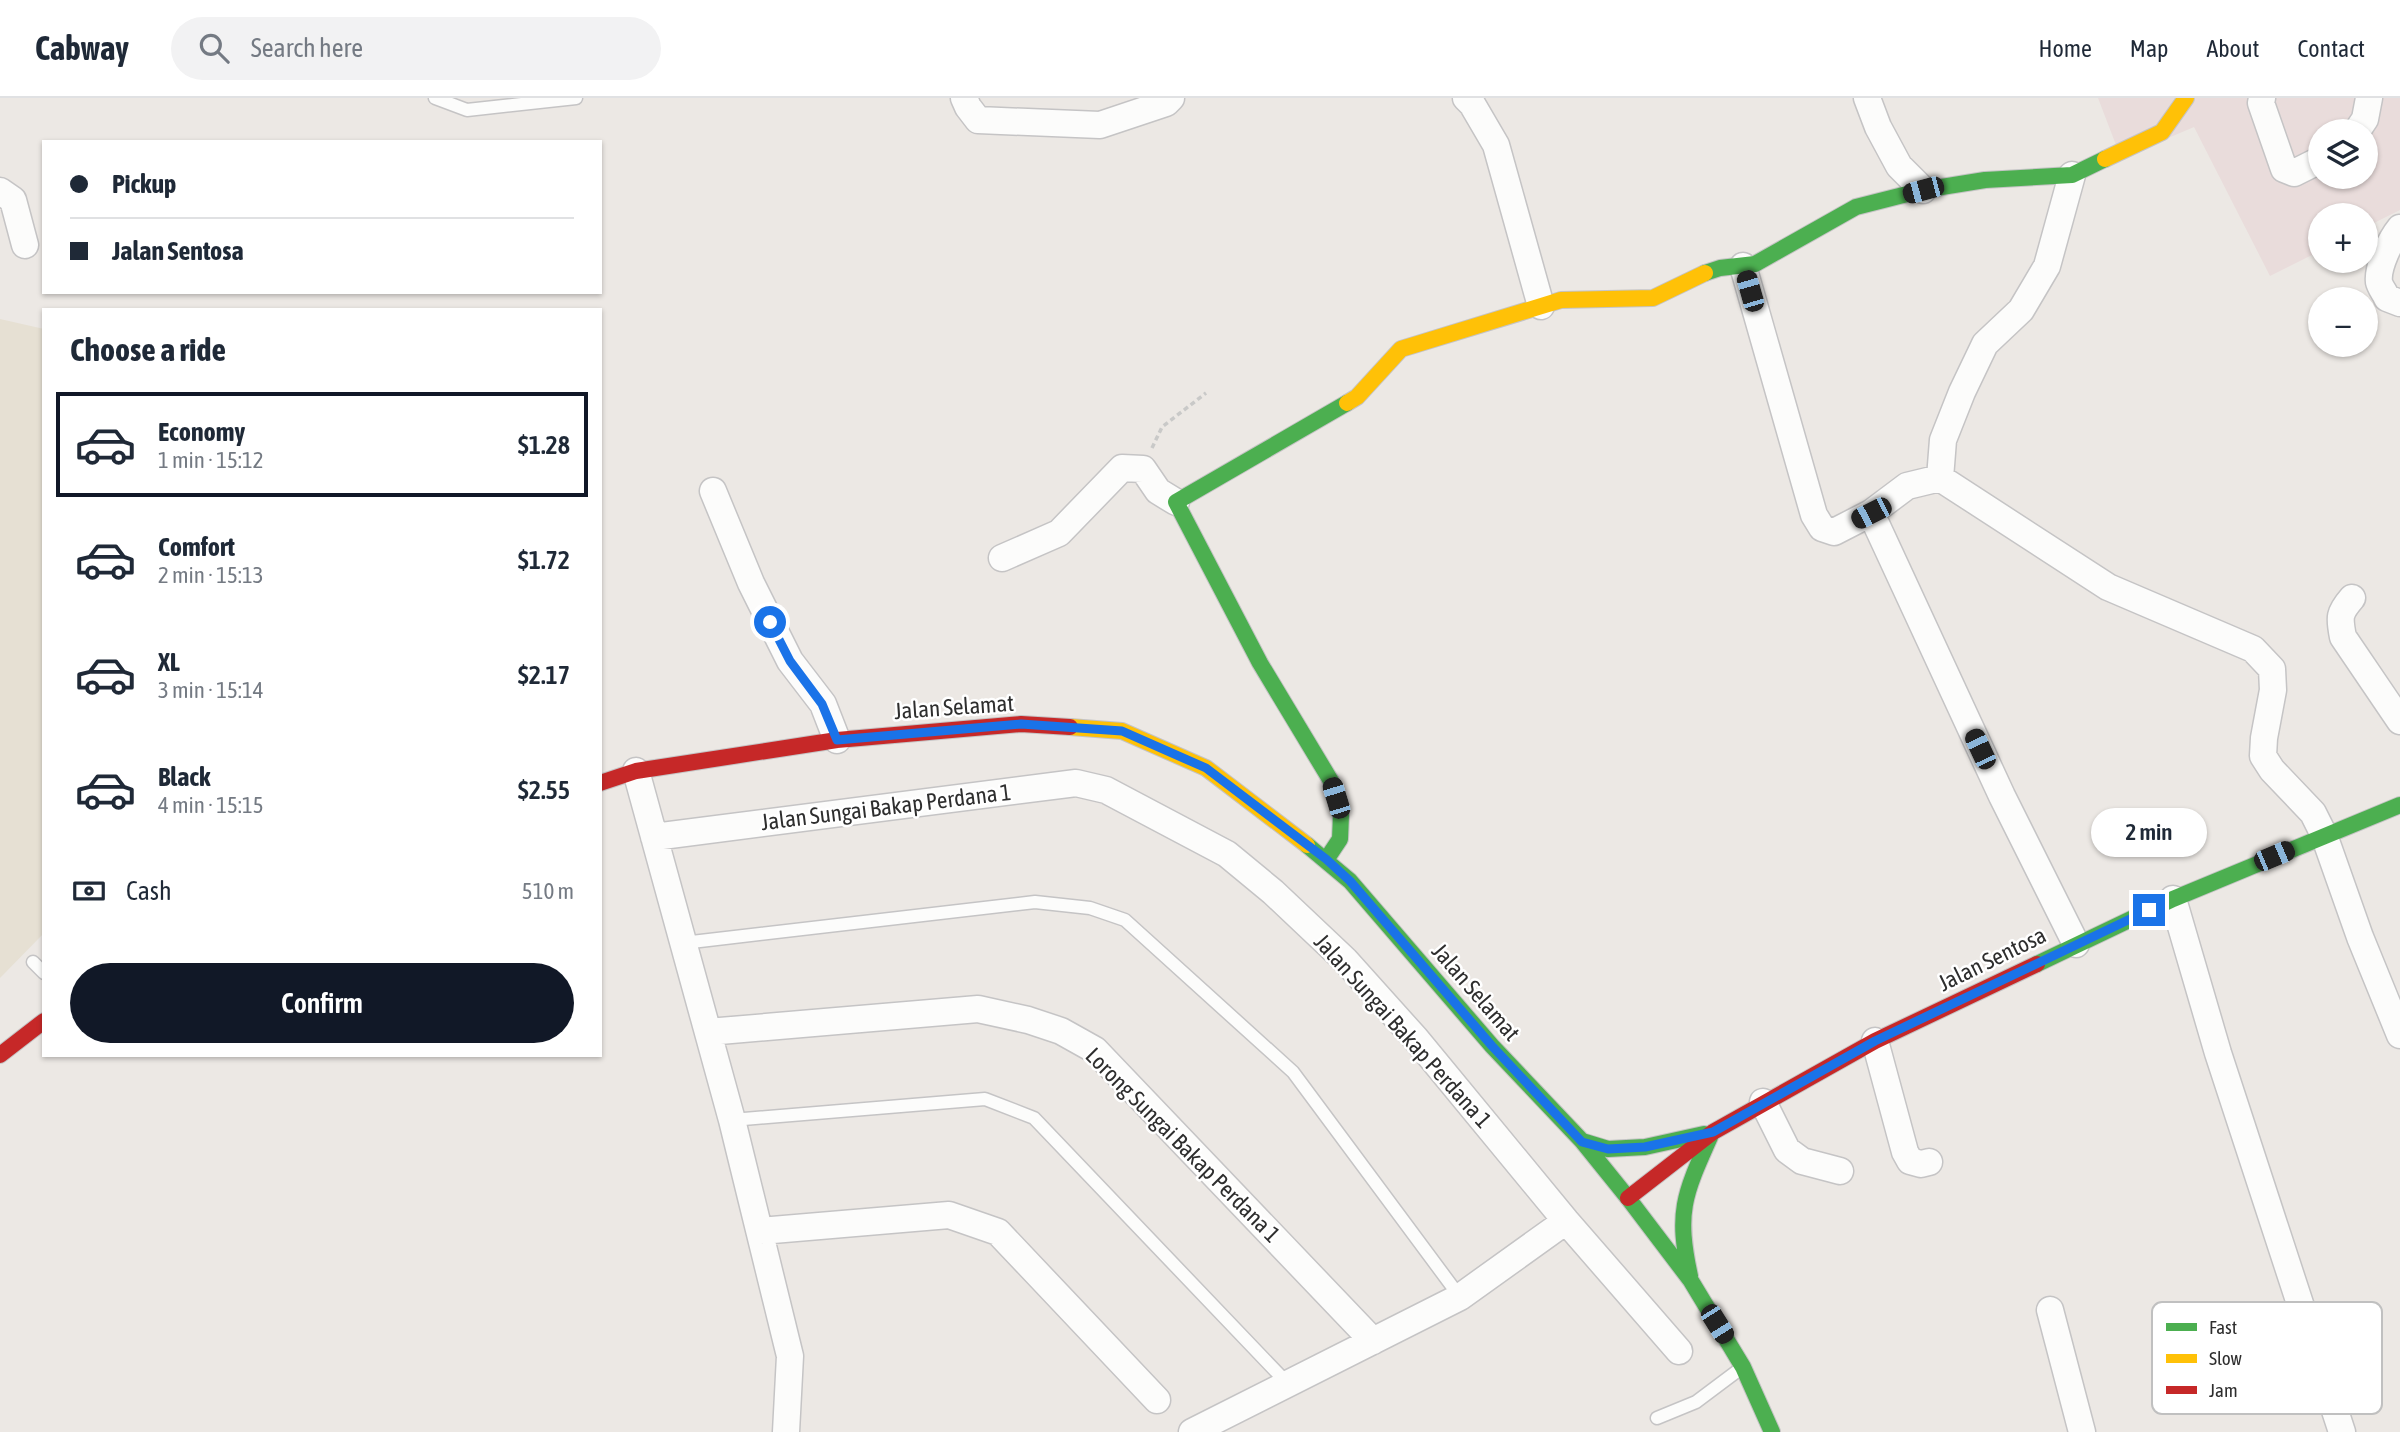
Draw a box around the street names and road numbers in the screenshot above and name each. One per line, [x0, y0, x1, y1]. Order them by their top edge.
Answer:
street label: Jalan Selamat [893, 690, 1015, 724]
street label: Jalan Sungai Bakap Perdana 1 [759, 779, 1013, 835]
street label: Jalan Sentosa [1934, 922, 2050, 996]
street label: Jalan Sungai Bakap Perdana 1 [1309, 929, 1497, 1133]
street label: Jalan Selamat [1427, 938, 1525, 1046]
street label: Lorong Sungai Bakap Perdana 1 [1080, 1042, 1286, 1248]

